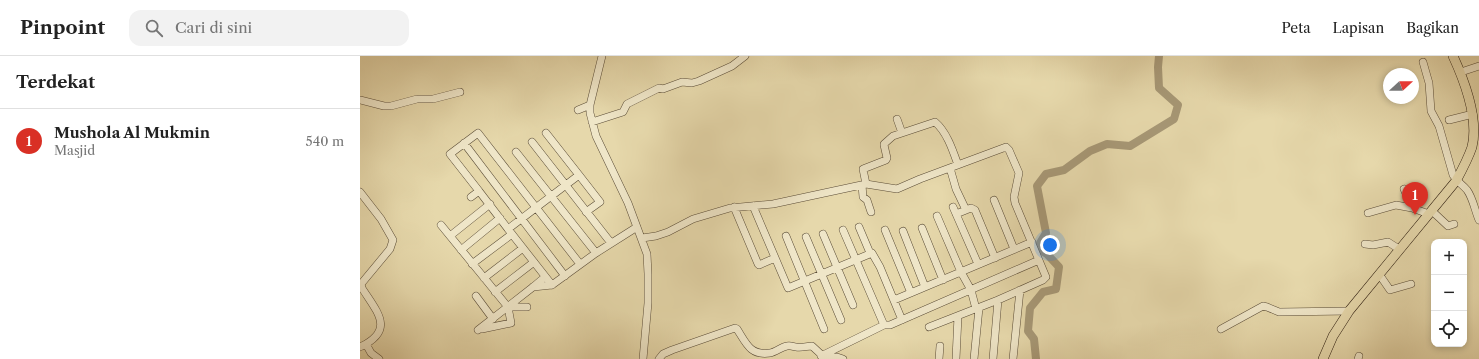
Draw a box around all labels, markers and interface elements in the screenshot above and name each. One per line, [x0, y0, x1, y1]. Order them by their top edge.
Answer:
search box [129, 10, 409, 46]
text: Pinpoint [20, 16, 105, 39]
icon: search [143, 17, 165, 39]
text: Cari di sini [175, 18, 252, 37]
text: Peta [1281, 19, 1311, 37]
text: Lapisan [1333, 19, 1384, 37]
text: Bagikan [1406, 19, 1459, 37]
north arrow [1383, 68, 1419, 104]
text: Terdekat [16, 72, 95, 92]
text: Mushola Al Mukmin [54, 123, 210, 142]
text: 1 [26, 133, 32, 149]
text: 540 m [306, 133, 344, 149]
text: Masjid [54, 142, 95, 158]
pin: 1 [1402, 182, 1428, 215]
your location [1040, 235, 1060, 255]
map controls [1431, 239, 1467, 347]
button: + [1431, 239, 1467, 275]
button: − [1431, 275, 1467, 311]
button: locate [1431, 311, 1467, 347]

